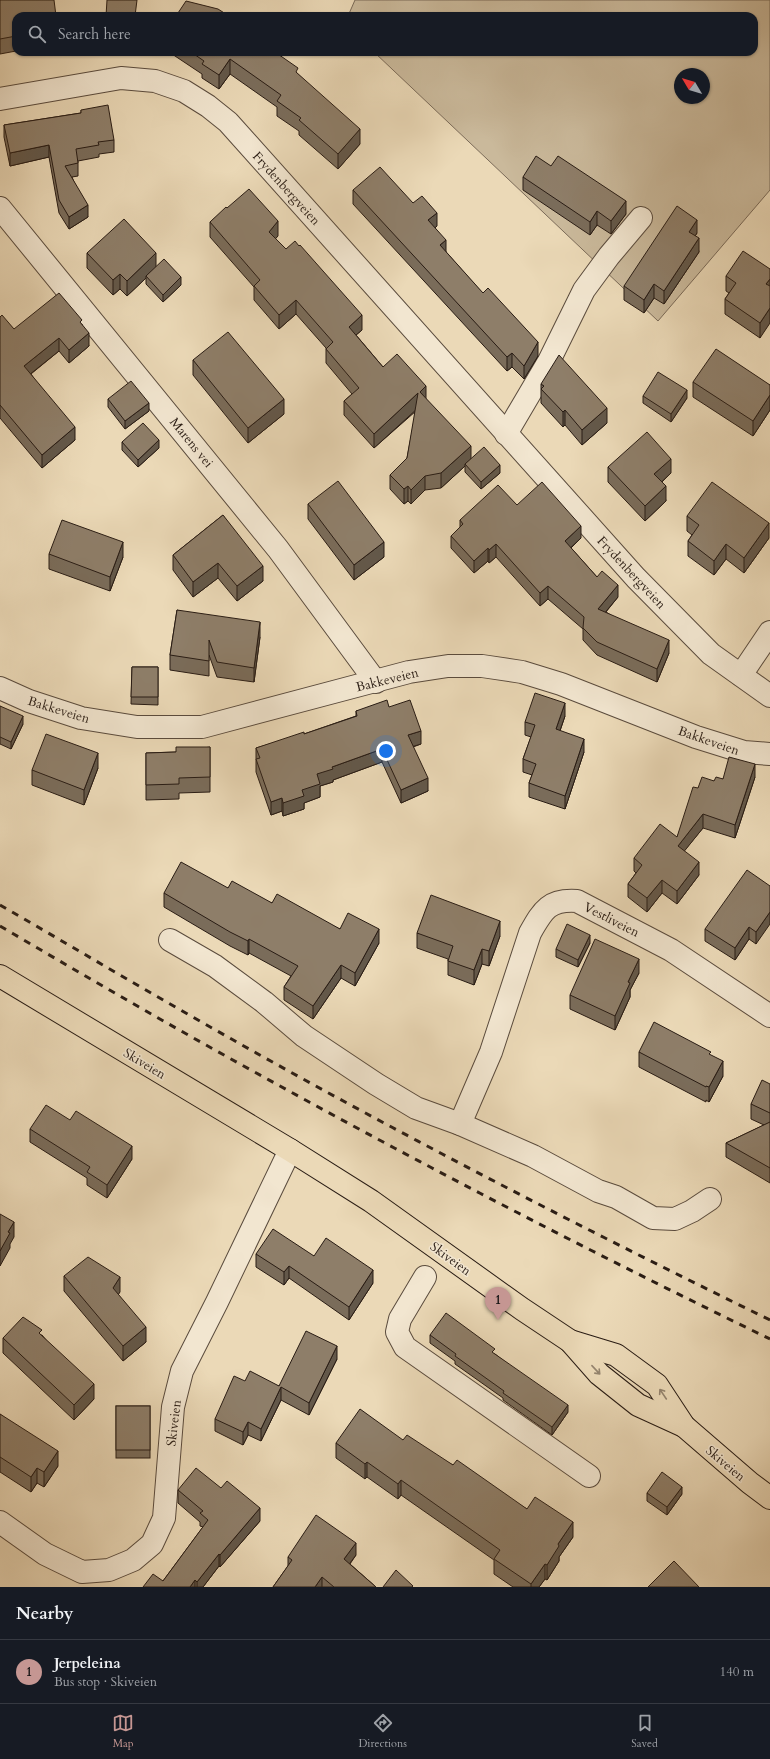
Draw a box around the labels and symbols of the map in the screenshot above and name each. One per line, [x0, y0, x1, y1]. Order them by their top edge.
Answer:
north arrow [674, 68, 710, 104]
street label: Frydenbergveien [248, 148, 325, 230]
street label: Marens vei [165, 414, 217, 472]
street label: Frydenbergveien [593, 532, 670, 613]
street label: Bakkeveien [354, 663, 421, 696]
street label: Bakkeveien [26, 692, 92, 728]
street label: Bakkeveien [676, 722, 742, 760]
your location [376, 741, 396, 761]
street label: Vestliveien [581, 898, 643, 942]
street label: Skiveien [120, 1044, 170, 1084]
street label: Skiveien [426, 1238, 475, 1280]
pin: 1 [485, 1287, 511, 1320]
one-way arrow [591, 1365, 601, 1375]
one-way arrow [659, 1389, 667, 1400]
street label: Skiveien [162, 1398, 186, 1447]
street label: Skiveien [702, 1442, 749, 1486]

